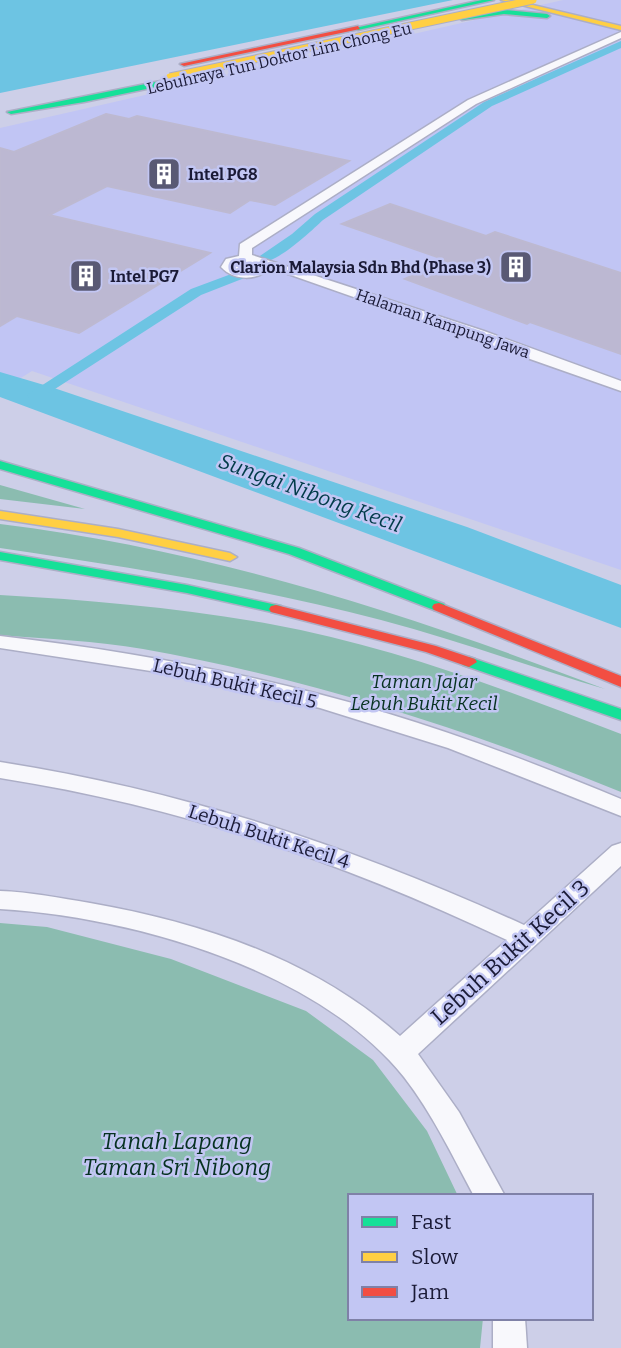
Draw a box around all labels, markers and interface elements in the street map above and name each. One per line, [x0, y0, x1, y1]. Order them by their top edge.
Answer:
street label: Lebuhraya Tun Doktor Lim Chong Eu [145, 19, 413, 98]
building icon: Intel PG8 [145, 155, 183, 193]
place label: Intel PG8 [188, 165, 258, 184]
building icon: Clarion Malaysia Sdn Bhd (Phase 3) [497, 248, 535, 286]
building icon: Intel PG7 [67, 257, 105, 295]
place label: Clarion Malaysia Sdn Bhd (Phase 3) [230, 258, 491, 277]
place label: Intel PG7 [110, 267, 179, 286]
street label: Halaman Kampung Jawa [353, 285, 533, 362]
water label: Sungai Nibong Kecil [215, 448, 405, 538]
street label: Lebuh Bukit Kecil 5 [151, 653, 319, 713]
park label: Taman Jajar Lebuh Bukit Kecil [350, 670, 498, 715]
street label: Lebuh Bukit Kecil 4 [185, 800, 352, 873]
street label: Lebuh Bukit Kecil 3 [425, 874, 595, 1030]
park label: Tanah Lapang Taman Sri Nibong [83, 1127, 271, 1181]
legend [348, 1194, 593, 1320]
text: Fast [411, 1209, 452, 1235]
text: Slow [411, 1244, 458, 1270]
text: Jam [410, 1279, 449, 1305]

